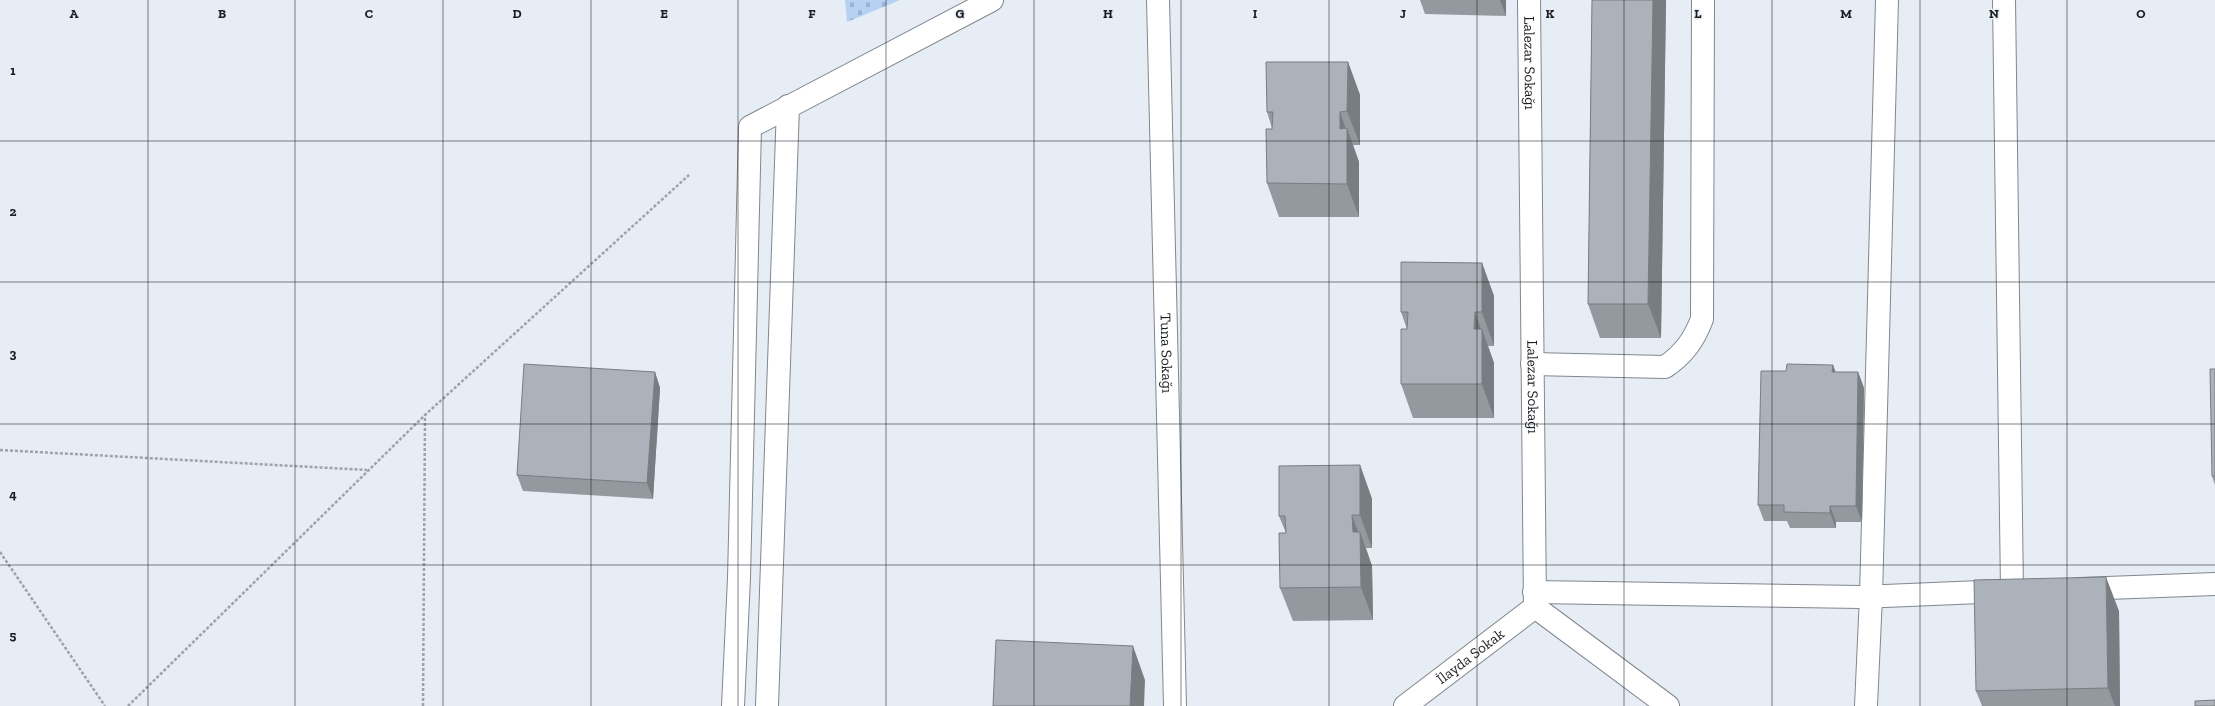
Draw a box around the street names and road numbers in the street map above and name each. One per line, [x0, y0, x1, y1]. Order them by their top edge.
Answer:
street label: Lalezar Sokağı [1520, 16, 1539, 110]
street label: Tuna Sokağı [1157, 313, 1176, 393]
street label: Lalezar Sokağı [1523, 340, 1542, 434]
street label: İlayda Sokak [1433, 625, 1508, 688]

